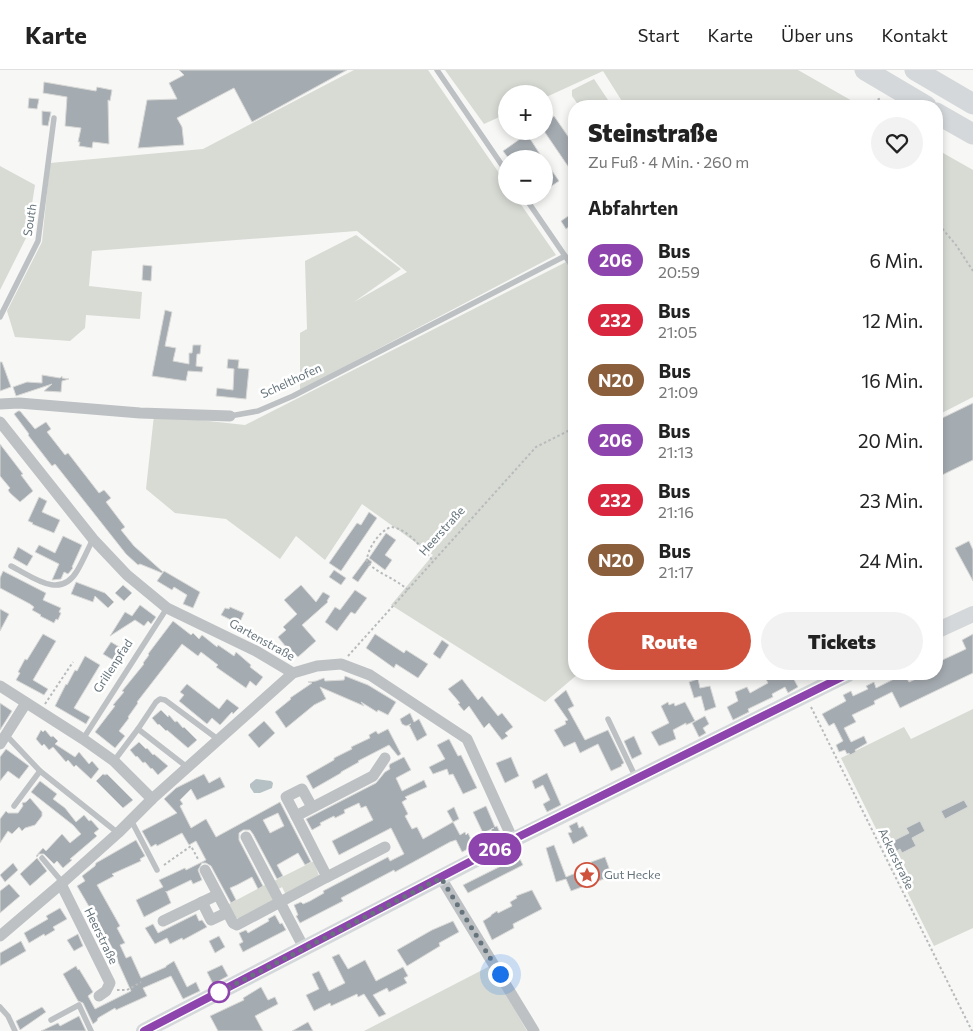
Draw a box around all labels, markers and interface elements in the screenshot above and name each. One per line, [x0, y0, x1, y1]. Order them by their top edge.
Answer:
text: Karte [25, 20, 87, 49]
text: Start [638, 24, 680, 46]
text: Karte [708, 24, 753, 46]
text: Über uns [781, 24, 854, 46]
text: Kontakt [882, 24, 948, 46]
map controls [498, 85, 553, 205]
button: + [498, 85, 553, 140]
button: heart [871, 117, 923, 169]
text: Steinstraße [588, 118, 718, 147]
button: − [498, 150, 553, 205]
text: Zu Fuß · 4 Min. · 260 m [588, 152, 749, 171]
text: Abfahrten [588, 196, 678, 219]
street label: South [20, 203, 38, 237]
text: Bus [658, 239, 690, 262]
text: 206 [599, 249, 632, 271]
text: 6 Min. [869, 249, 923, 272]
text: 20:59 [658, 262, 700, 281]
text: Bus [658, 299, 690, 322]
text: 232 [600, 309, 631, 331]
text: 12 Min. [862, 309, 923, 332]
text: 21:05 [658, 322, 697, 341]
text: Bus [659, 359, 691, 382]
street label: Schelthofen [258, 360, 323, 400]
text: N20 [598, 369, 634, 391]
text: 16 Min. [861, 369, 923, 392]
text: 21:09 [659, 382, 698, 401]
text: Bus [658, 419, 690, 442]
text: 206 [599, 429, 632, 451]
text: 20 Min. [858, 429, 923, 452]
text: 21:13 [658, 442, 693, 461]
text: Bus [658, 479, 690, 502]
text: 232 [600, 489, 631, 511]
text: 23 Min. [860, 489, 923, 512]
text: 21:16 [658, 502, 694, 521]
street label: Heerstraße [416, 503, 467, 558]
text: Bus [659, 539, 691, 562]
text: N20 [598, 549, 634, 571]
text: 24 Min. [859, 549, 923, 572]
text: 21:17 [659, 562, 693, 581]
button: Route [588, 612, 751, 670]
button: Tickets [761, 612, 923, 670]
street label: Gartenstraße [227, 615, 298, 663]
street label: Grillenpfad [90, 636, 135, 695]
street label: Ackerstraße [876, 826, 918, 891]
line badge: 206 [466, 833, 524, 865]
text: 206 [478, 838, 512, 860]
place icon: Gut Hecke [574, 862, 600, 888]
place label: Gut Hecke [604, 867, 661, 881]
street label: Heerstraße [82, 905, 122, 966]
your location [488, 962, 513, 987]
unlabelled marker [208, 981, 230, 1003]

